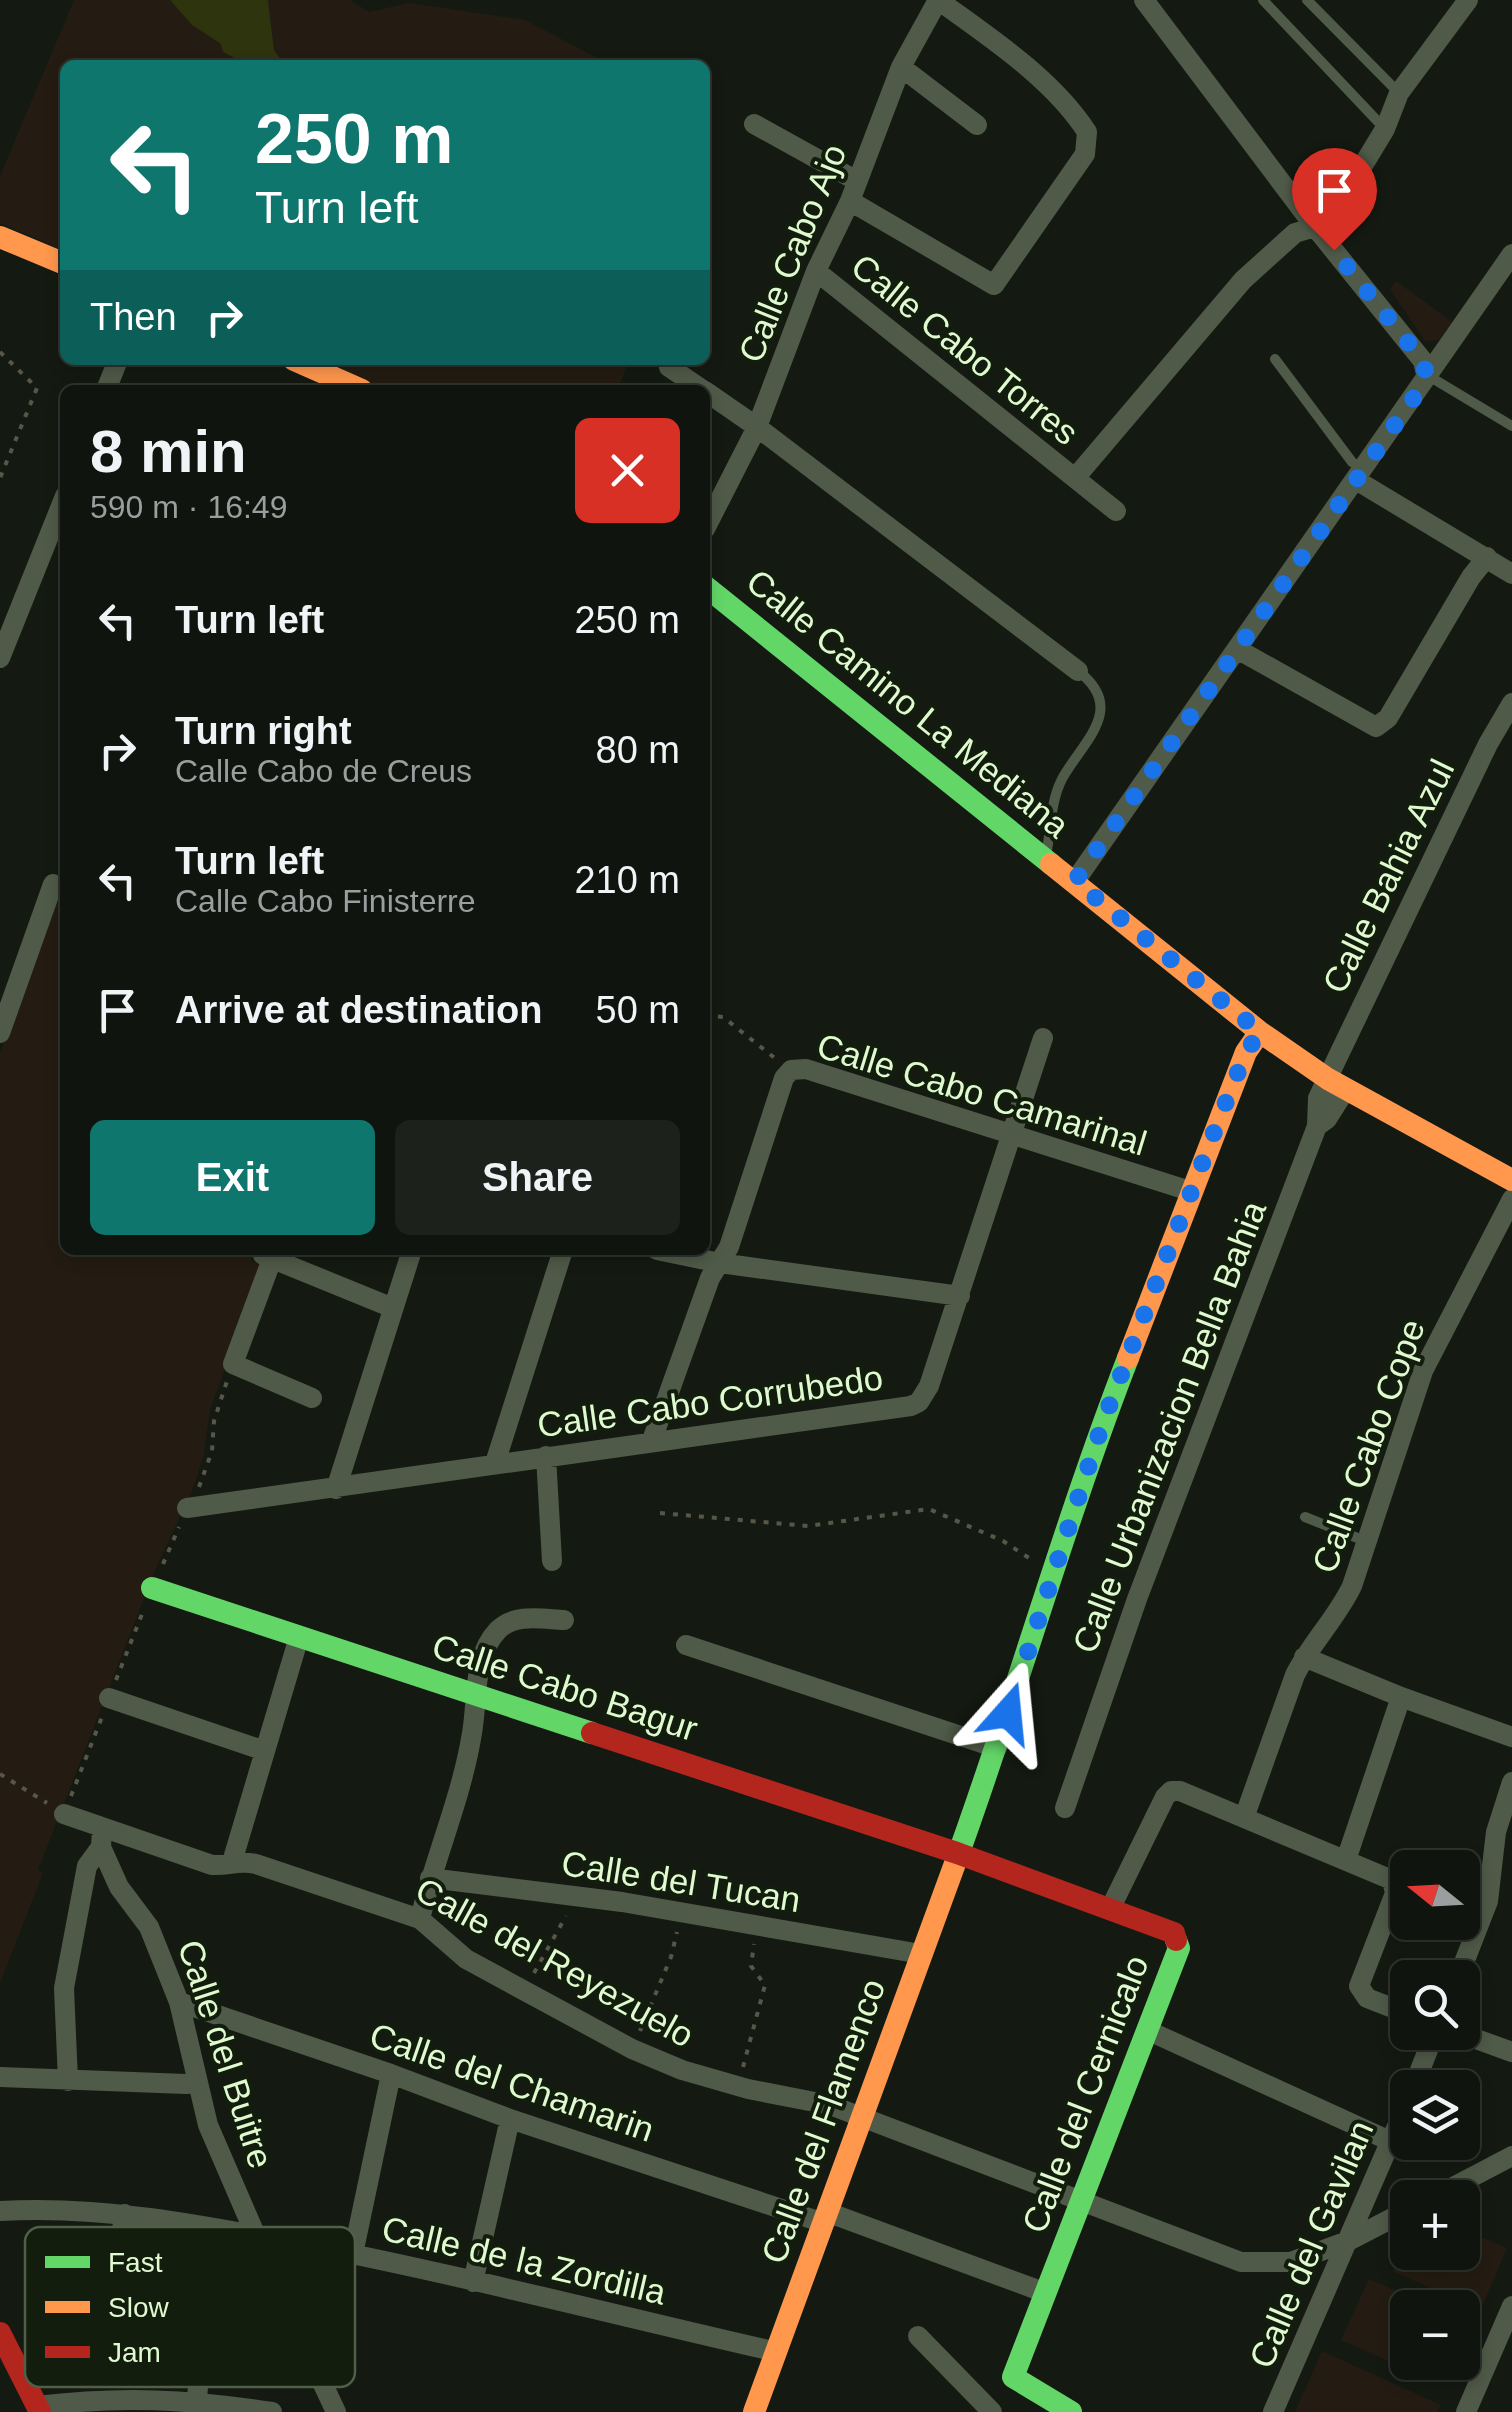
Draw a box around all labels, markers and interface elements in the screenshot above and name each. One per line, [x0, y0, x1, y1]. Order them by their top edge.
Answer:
icon: left [90, 100, 220, 230]
text: 250 m [255, 100, 453, 178]
street label: Calle Cabo Ajo [731, 138, 853, 368]
pin [1292, 148, 1377, 251]
icon: arrive [1307, 163, 1362, 218]
text: Turn left [255, 182, 418, 233]
street label: Calle Cabo Torres [844, 246, 1086, 452]
icon: right [197, 290, 252, 345]
text: Then [90, 296, 177, 338]
text: 8 min [90, 418, 247, 485]
button: close [575, 418, 680, 523]
text: 590 m · 16:49 [90, 489, 287, 525]
street label: Calle Camino La Mediana [739, 561, 1077, 845]
icon: left [90, 593, 145, 648]
text: Turn left [175, 599, 324, 641]
text: 250 m [574, 599, 680, 641]
text: Turn right [175, 710, 352, 752]
icon: right [90, 723, 145, 778]
text: 80 m [596, 729, 680, 771]
text: Calle Cabo de Creus [175, 753, 472, 789]
street label: Calle Bahia Azul [1315, 753, 1461, 999]
text: Turn left [175, 840, 324, 882]
icon: left [90, 853, 145, 908]
text: 210 m [574, 859, 680, 901]
text: Calle Cabo Finisterre [175, 883, 476, 919]
icon: arrive [90, 983, 145, 1038]
text: Arrive at destination [175, 989, 542, 1031]
text: 50 m [596, 989, 680, 1031]
street label: Calle Cabo Camarinal [813, 1025, 1151, 1163]
button: Exit [90, 1120, 375, 1235]
button: Share [395, 1120, 680, 1235]
street label: Calle Urbanizacion Bella Bahia [1065, 1195, 1274, 1658]
street label: Calle Cabo Cope [1304, 1314, 1432, 1578]
street label: Calle Cabo Corrubedo [535, 1357, 885, 1445]
street label: Calle Cabo Bagur [428, 1626, 703, 1748]
position arrow [956, 1661, 1060, 1765]
street label: Calle del Tucan [559, 1843, 803, 1919]
north arrow [1390, 1850, 1480, 1940]
map controls [1390, 1850, 1480, 2380]
street label: Calle del Reyezuelo [409, 1869, 701, 2055]
street label: Calle del Buitre [171, 1935, 281, 2173]
street label: Calle del Cernicalo [1014, 1950, 1156, 2238]
button: search [1390, 1960, 1480, 2050]
street label: Calle del Flamenco [753, 1974, 893, 2268]
street label: Calle del Chamarin [365, 2015, 659, 2149]
button: layers [1390, 2070, 1480, 2160]
street label: Calle del Gavilan [1241, 2115, 1381, 2373]
button: + [1390, 2180, 1480, 2270]
street label: Calle de la Zordilla [378, 2208, 670, 2312]
legend [25, 2227, 355, 2387]
text: Fast [108, 2247, 163, 2278]
button: − [1390, 2290, 1480, 2380]
text: Slow [108, 2292, 169, 2323]
text: Jam [108, 2337, 161, 2368]

